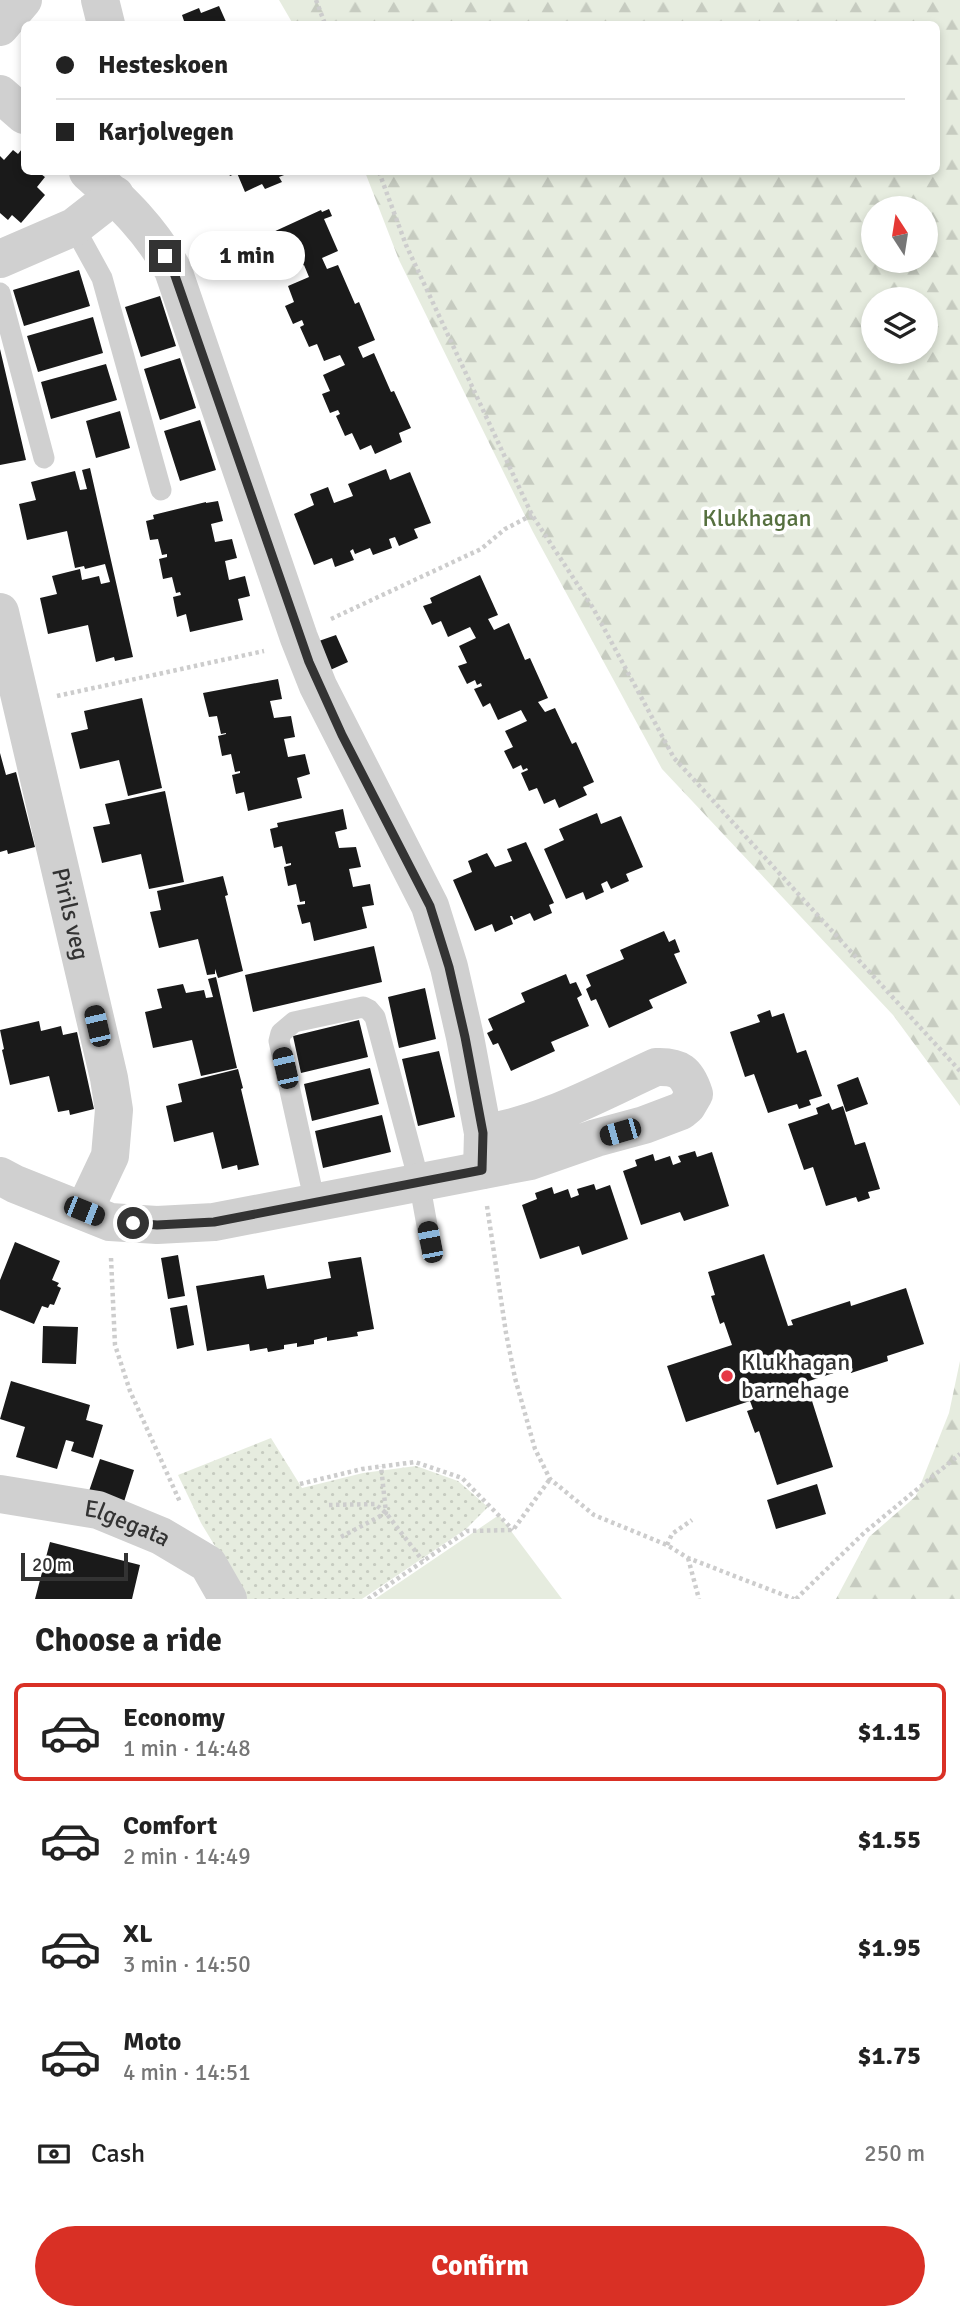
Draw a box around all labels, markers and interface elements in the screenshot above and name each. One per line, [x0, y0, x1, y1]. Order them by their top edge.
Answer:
text: Hesteskoen [98, 49, 228, 81]
text: Karjolvegen [98, 116, 234, 148]
north arrow [861, 196, 938, 273]
map controls [861, 196, 938, 364]
callout: 1 min [190, 232, 305, 280]
route end [149, 240, 181, 272]
text: 1 min [219, 241, 275, 270]
button: layers [861, 287, 938, 364]
park label: Klukhagan [702, 503, 812, 533]
street label: Pirils veg [45, 865, 96, 963]
car [83, 1003, 112, 1049]
car [271, 1045, 300, 1091]
car [597, 1116, 644, 1148]
car [61, 1193, 108, 1229]
route start [117, 1207, 149, 1239]
car [416, 1219, 445, 1265]
place label: Klukhagan barnehage [741, 1347, 850, 1405]
marker: Klukhagan barnehage [719, 1368, 735, 1384]
street label: Elgegata [82, 1493, 176, 1553]
scale bar [21, 1550, 128, 1582]
text: 20 m [32, 1553, 72, 1577]
text: Choose a ride [35, 1621, 222, 1660]
icon: car [39, 1701, 102, 1764]
text: Economy [123, 1702, 225, 1734]
text: $1.15 [857, 1716, 921, 1748]
text: 1 min · 14:48 [123, 1734, 251, 1763]
icon: car [39, 1809, 102, 1872]
text: Comfort [123, 1810, 217, 1842]
text: $1.55 [857, 1824, 921, 1856]
text: 2 min · 14:49 [123, 1842, 251, 1871]
icon: car [39, 1917, 102, 1980]
text: XL [123, 1918, 153, 1950]
text: $1.95 [857, 1932, 921, 1964]
text: 3 min · 14:50 [123, 1950, 251, 1979]
icon: car [39, 2025, 102, 2088]
text: Moto [123, 2026, 181, 2058]
text: $1.75 [857, 2040, 921, 2072]
text: 4 min · 14:51 [123, 2058, 251, 2087]
icon: cash [35, 2135, 73, 2173]
text: Cash [91, 2138, 145, 2170]
text: 250 m [864, 2139, 925, 2168]
button: Confirm [35, 2226, 925, 2306]

